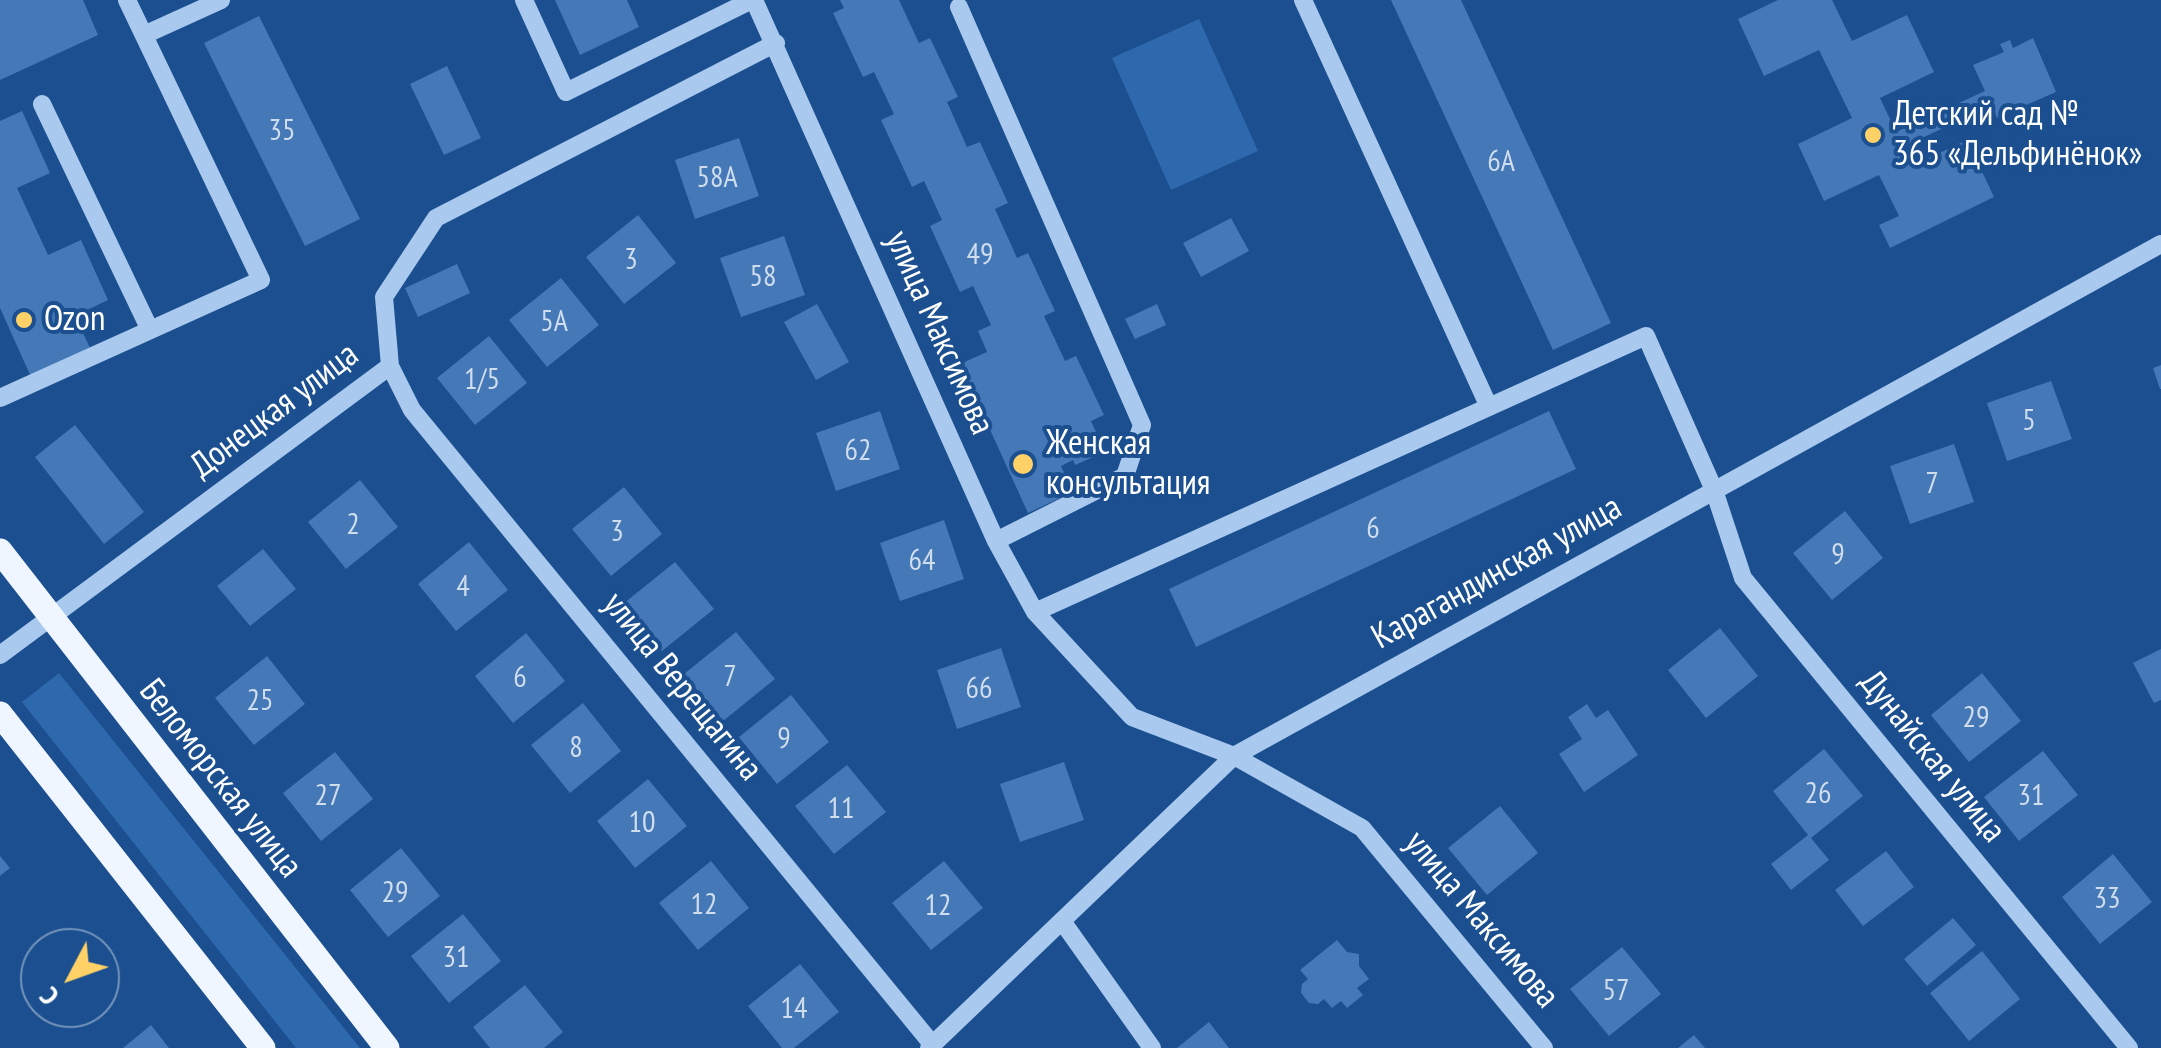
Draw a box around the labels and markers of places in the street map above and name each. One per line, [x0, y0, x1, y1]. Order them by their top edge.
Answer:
place label: Детский сад № 365 «Дельфинёнок» [1893, 94, 2142, 176]
marker: Детский сад № 365 «Дельфинёнок» [1862, 124, 1884, 146]
place label: Ozon [44, 299, 105, 341]
marker: Ozon [13, 309, 35, 331]
place label: Женская консультация [1046, 423, 1210, 505]
marker: Женская консультация [1010, 451, 1036, 477]

